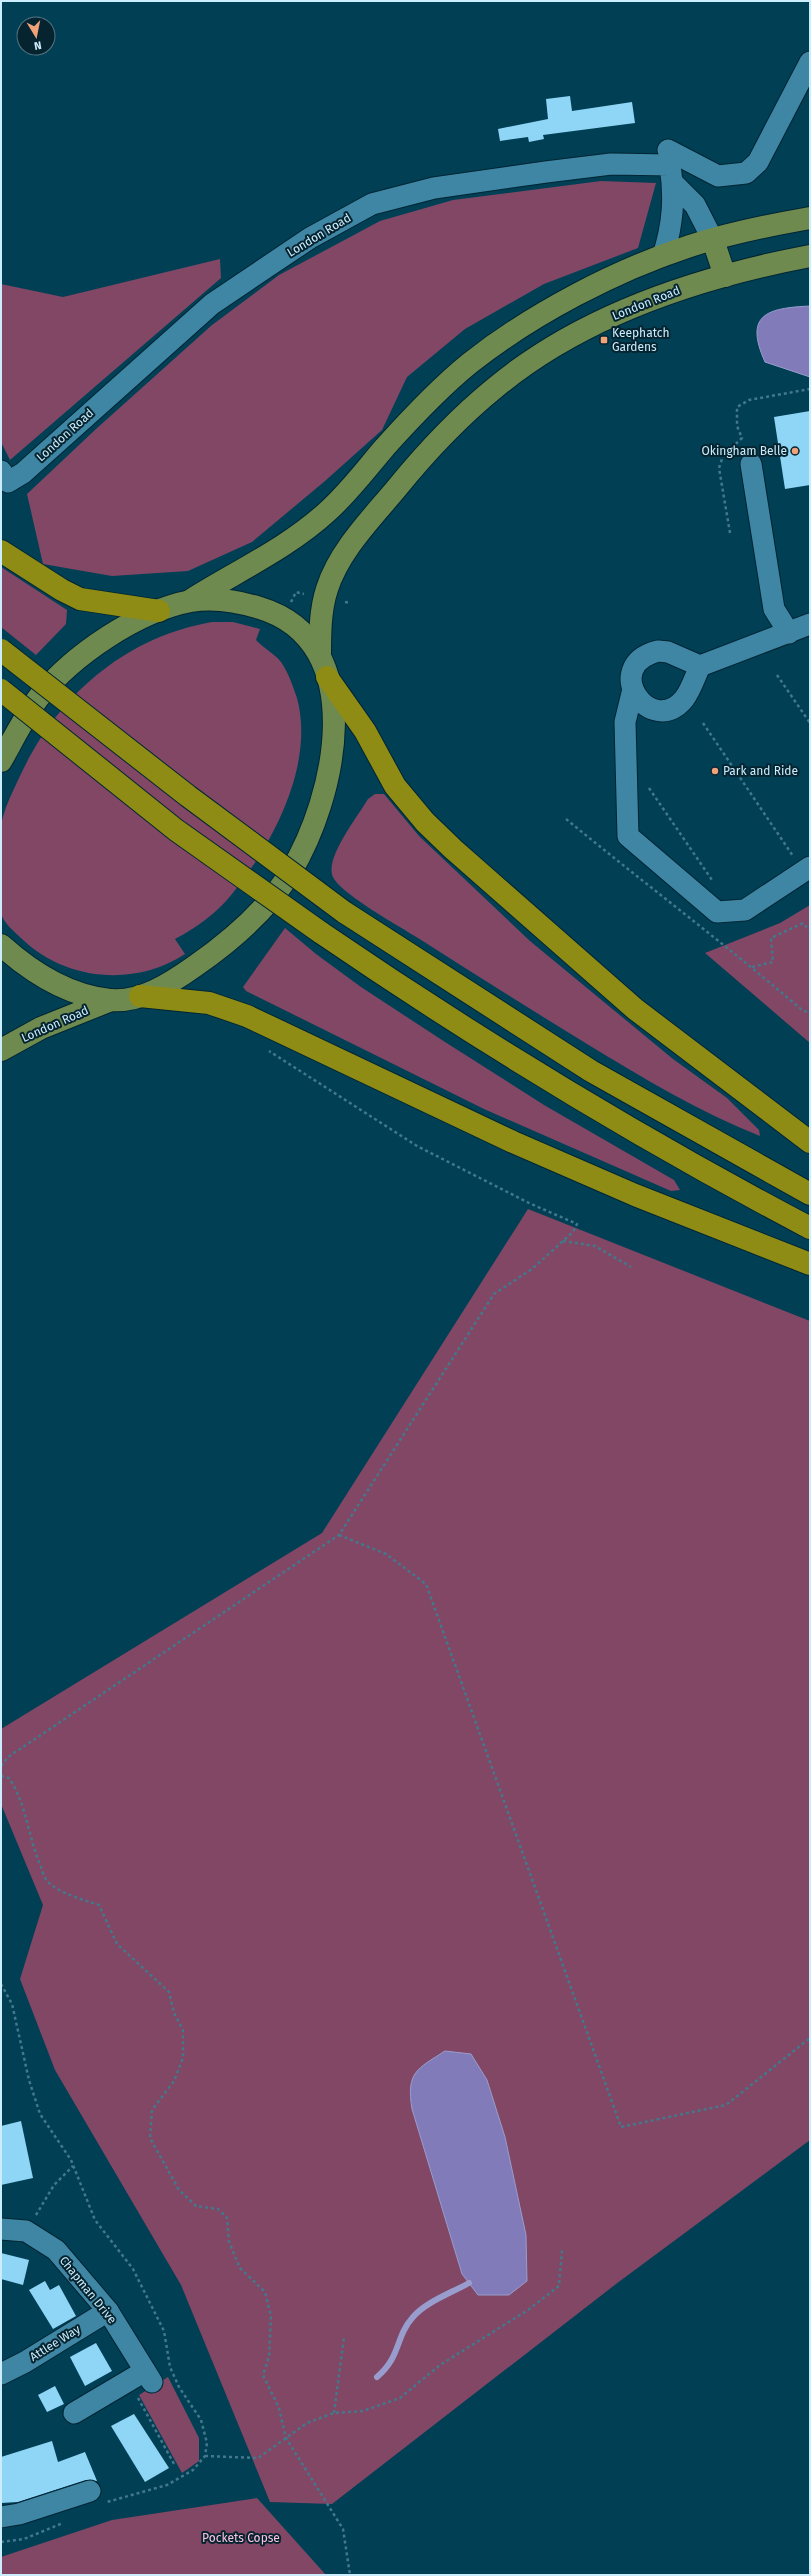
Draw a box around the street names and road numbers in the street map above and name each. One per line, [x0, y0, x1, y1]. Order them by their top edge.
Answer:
street label: London Road [285, 211, 353, 259]
street label: London Road [610, 283, 682, 323]
street label: London Road [34, 406, 96, 464]
street label: London Road [19, 1003, 91, 1045]
street label: Chapman Drive [57, 2254, 119, 2326]
street label: Attlee Way [27, 2322, 83, 2364]

